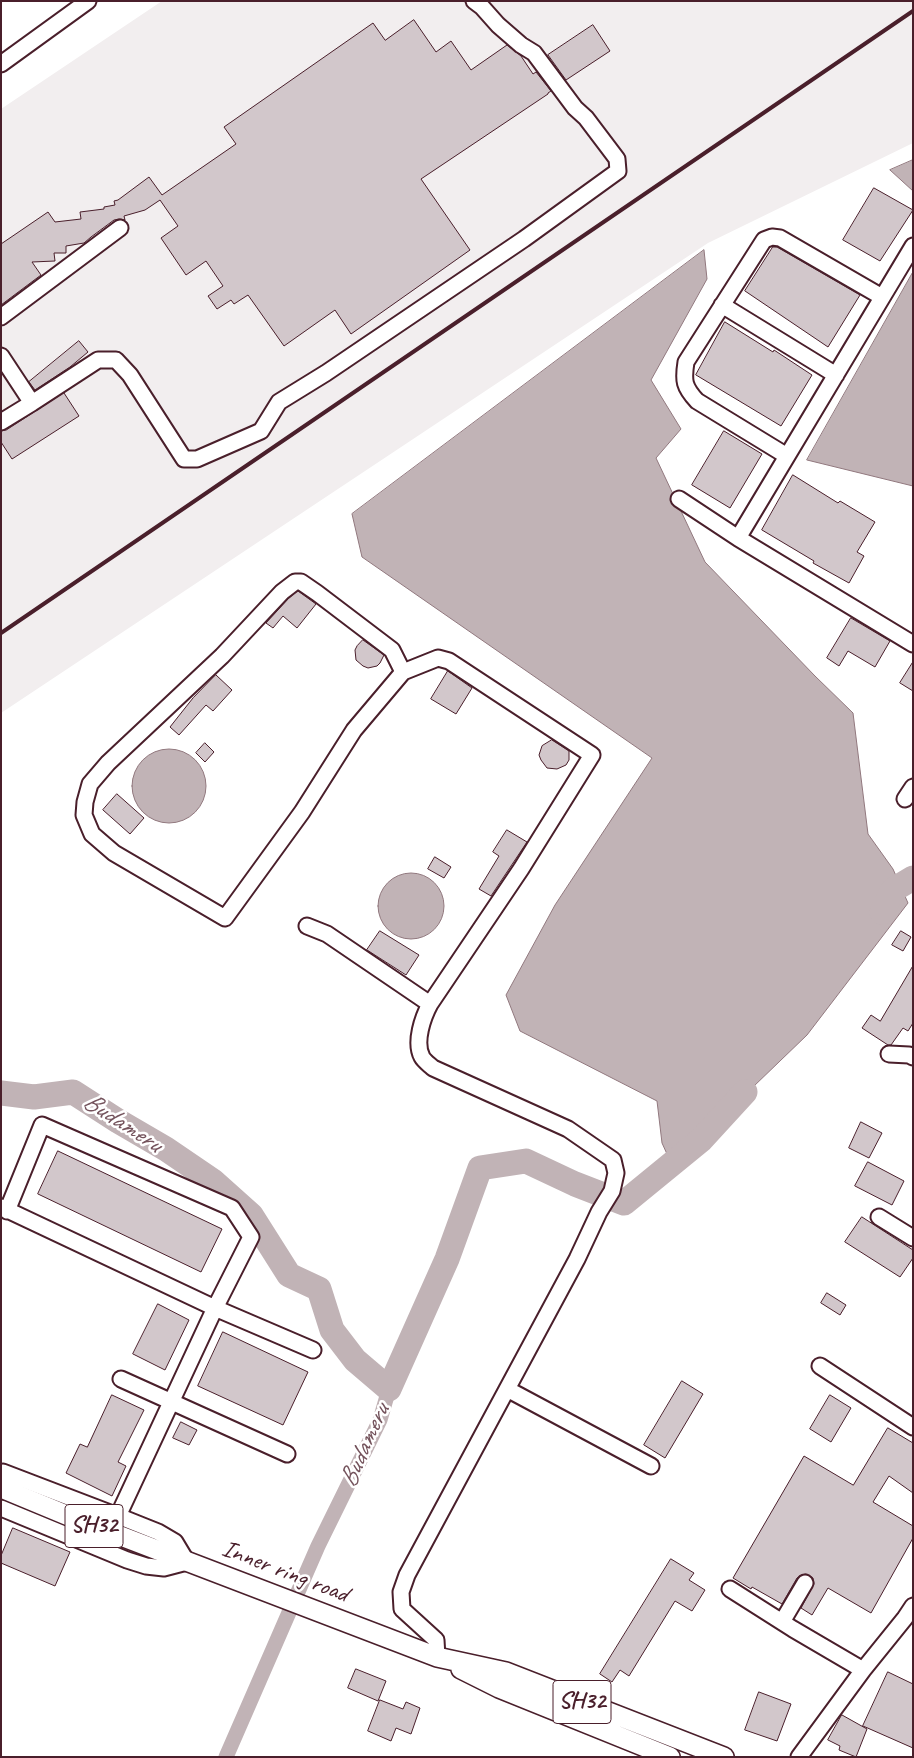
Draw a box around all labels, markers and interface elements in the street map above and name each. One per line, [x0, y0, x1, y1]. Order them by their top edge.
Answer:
water label: Budameru [77, 1086, 167, 1160]
water label: Budameru [333, 1400, 397, 1492]
road number: SH32 [65, 1504, 123, 1548]
street label: Inner ring road [218, 1534, 352, 1610]
road number: SH32 [553, 1680, 611, 1724]

